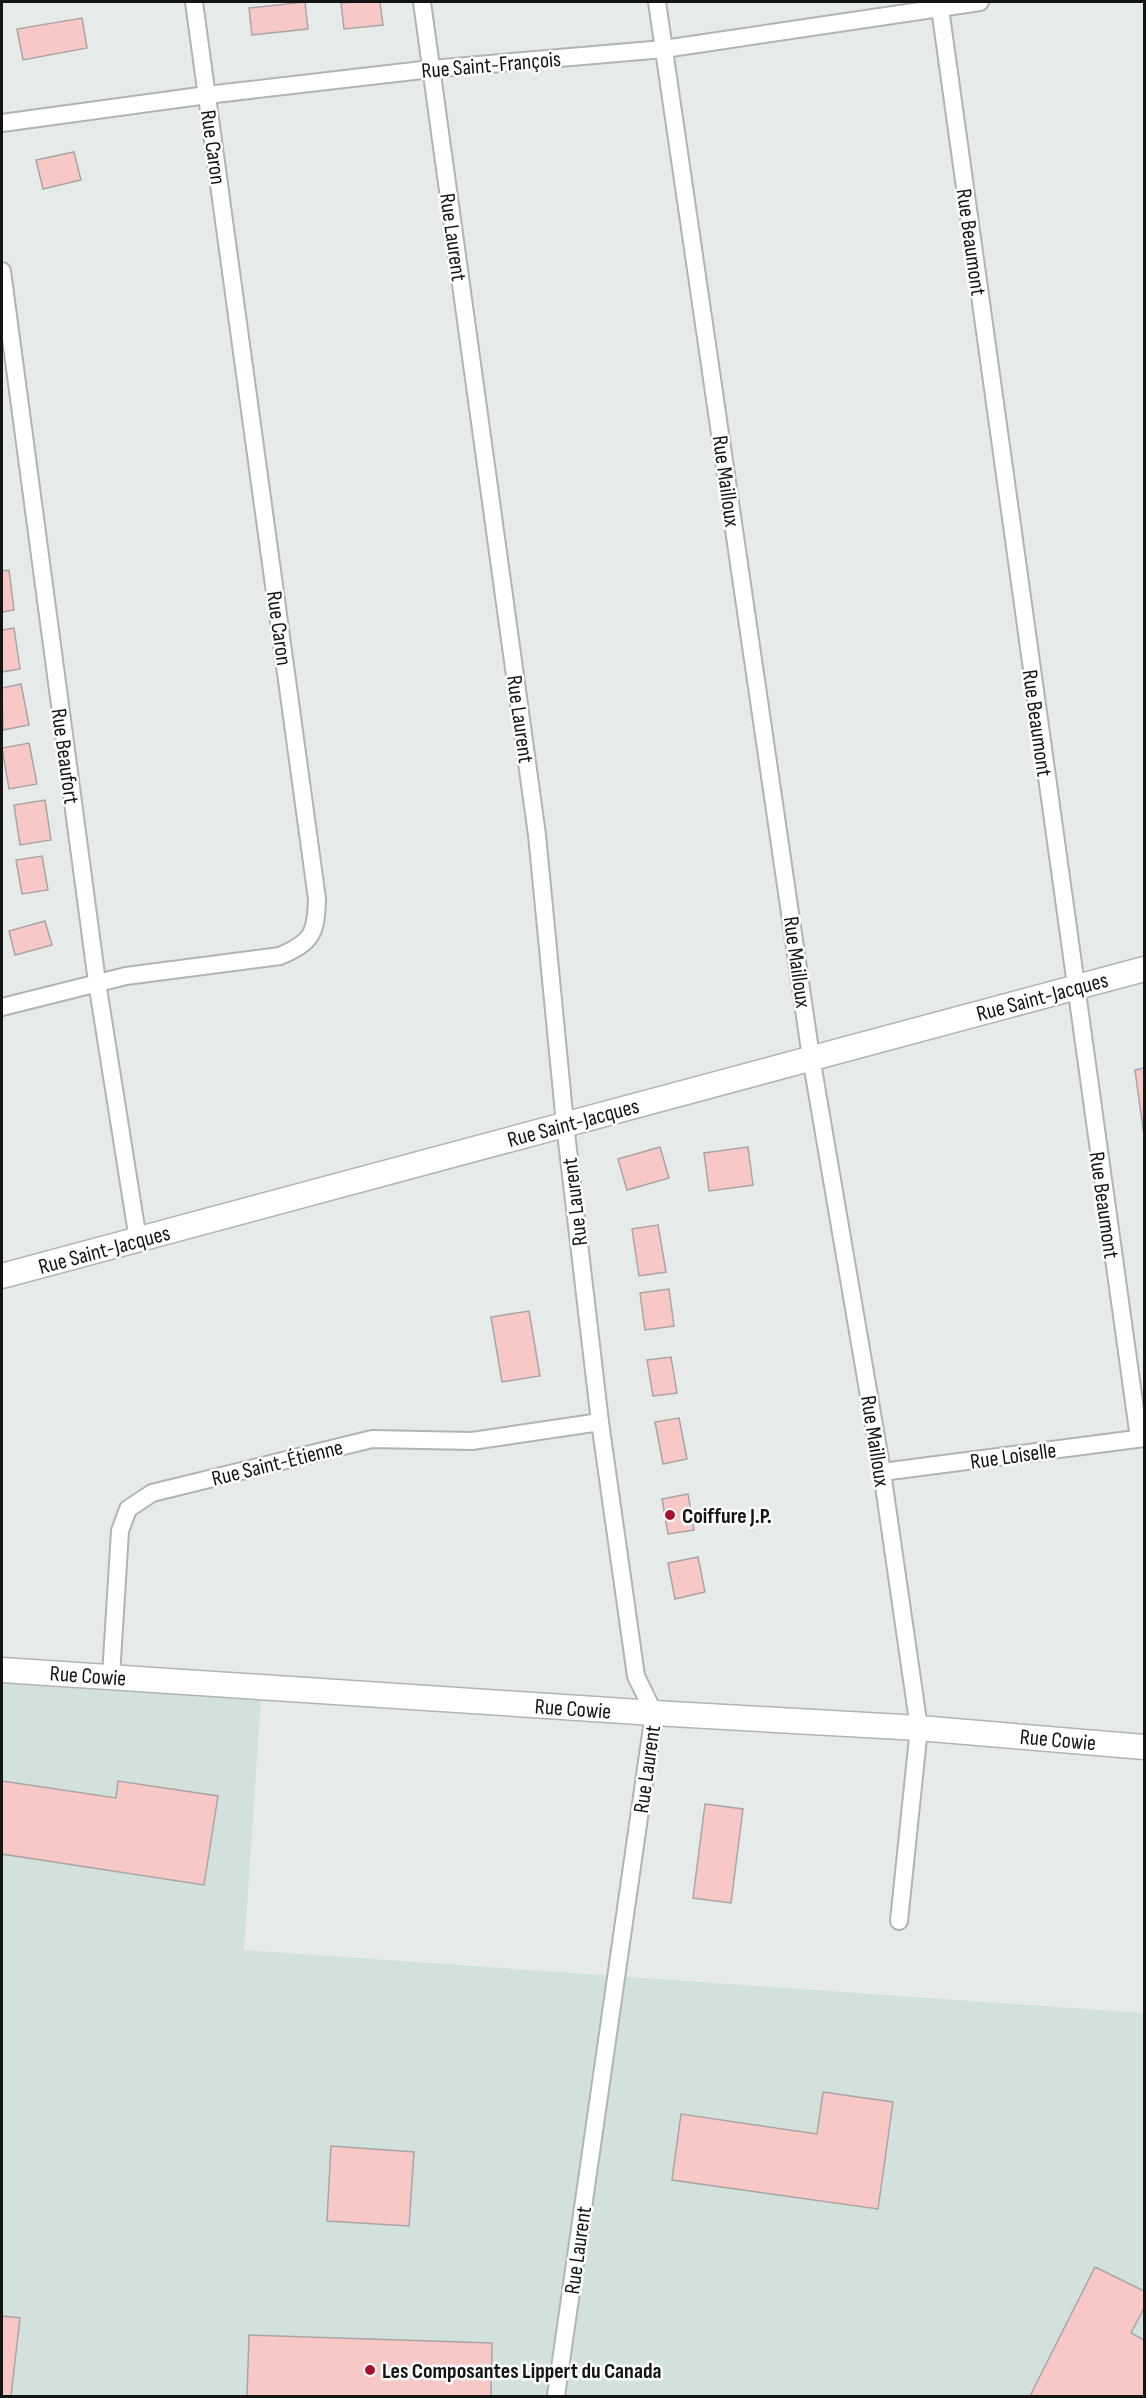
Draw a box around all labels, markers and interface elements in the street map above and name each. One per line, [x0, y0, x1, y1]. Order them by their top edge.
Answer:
street label: Rue Saint-François [420, 46, 562, 85]
street label: Rue Caron [194, 108, 231, 186]
street label: Rue Beaumont [950, 187, 991, 298]
street label: Rue Laurent [433, 191, 472, 283]
street label: Rue Mailloux [706, 434, 745, 529]
street label: Rue Caron [260, 589, 297, 667]
street label: Rue Beaumont [1016, 668, 1057, 779]
street label: Rue Laurent [500, 673, 539, 765]
street label: Rue Beaufort [44, 707, 85, 806]
street label: Rue Mailloux [777, 915, 816, 1010]
street label: Rue Saint-Jacques [974, 967, 1111, 1028]
street label: Rue Saint-Jacques [505, 1093, 642, 1154]
street label: Rue Beaumont [1083, 1150, 1124, 1261]
street label: Rue Laurent [557, 1156, 594, 1247]
street label: Rue Saint-Jacques [36, 1220, 173, 1281]
street label: Rue Mailloux [854, 1394, 895, 1490]
street label: Rue Saint-Étienne [209, 1434, 346, 1493]
street label: Rue Loiselle [968, 1437, 1058, 1476]
place label: Coiffure J.P. [682, 1503, 772, 1530]
marker: Coiffure J.P. [663, 1508, 677, 1522]
street label: Rue Cowie [49, 1660, 127, 1693]
street label: Rue Cowie [534, 1693, 612, 1726]
street label: Rue Laurent [628, 1723, 667, 1815]
street label: Rue Cowie [1019, 1724, 1097, 1757]
street label: Rue Laurent [559, 2204, 598, 2296]
place label: Les Composantes Lippert du Canada [382, 2358, 662, 2385]
marker: Les Composantes Lippert du Canada [363, 2363, 377, 2377]

